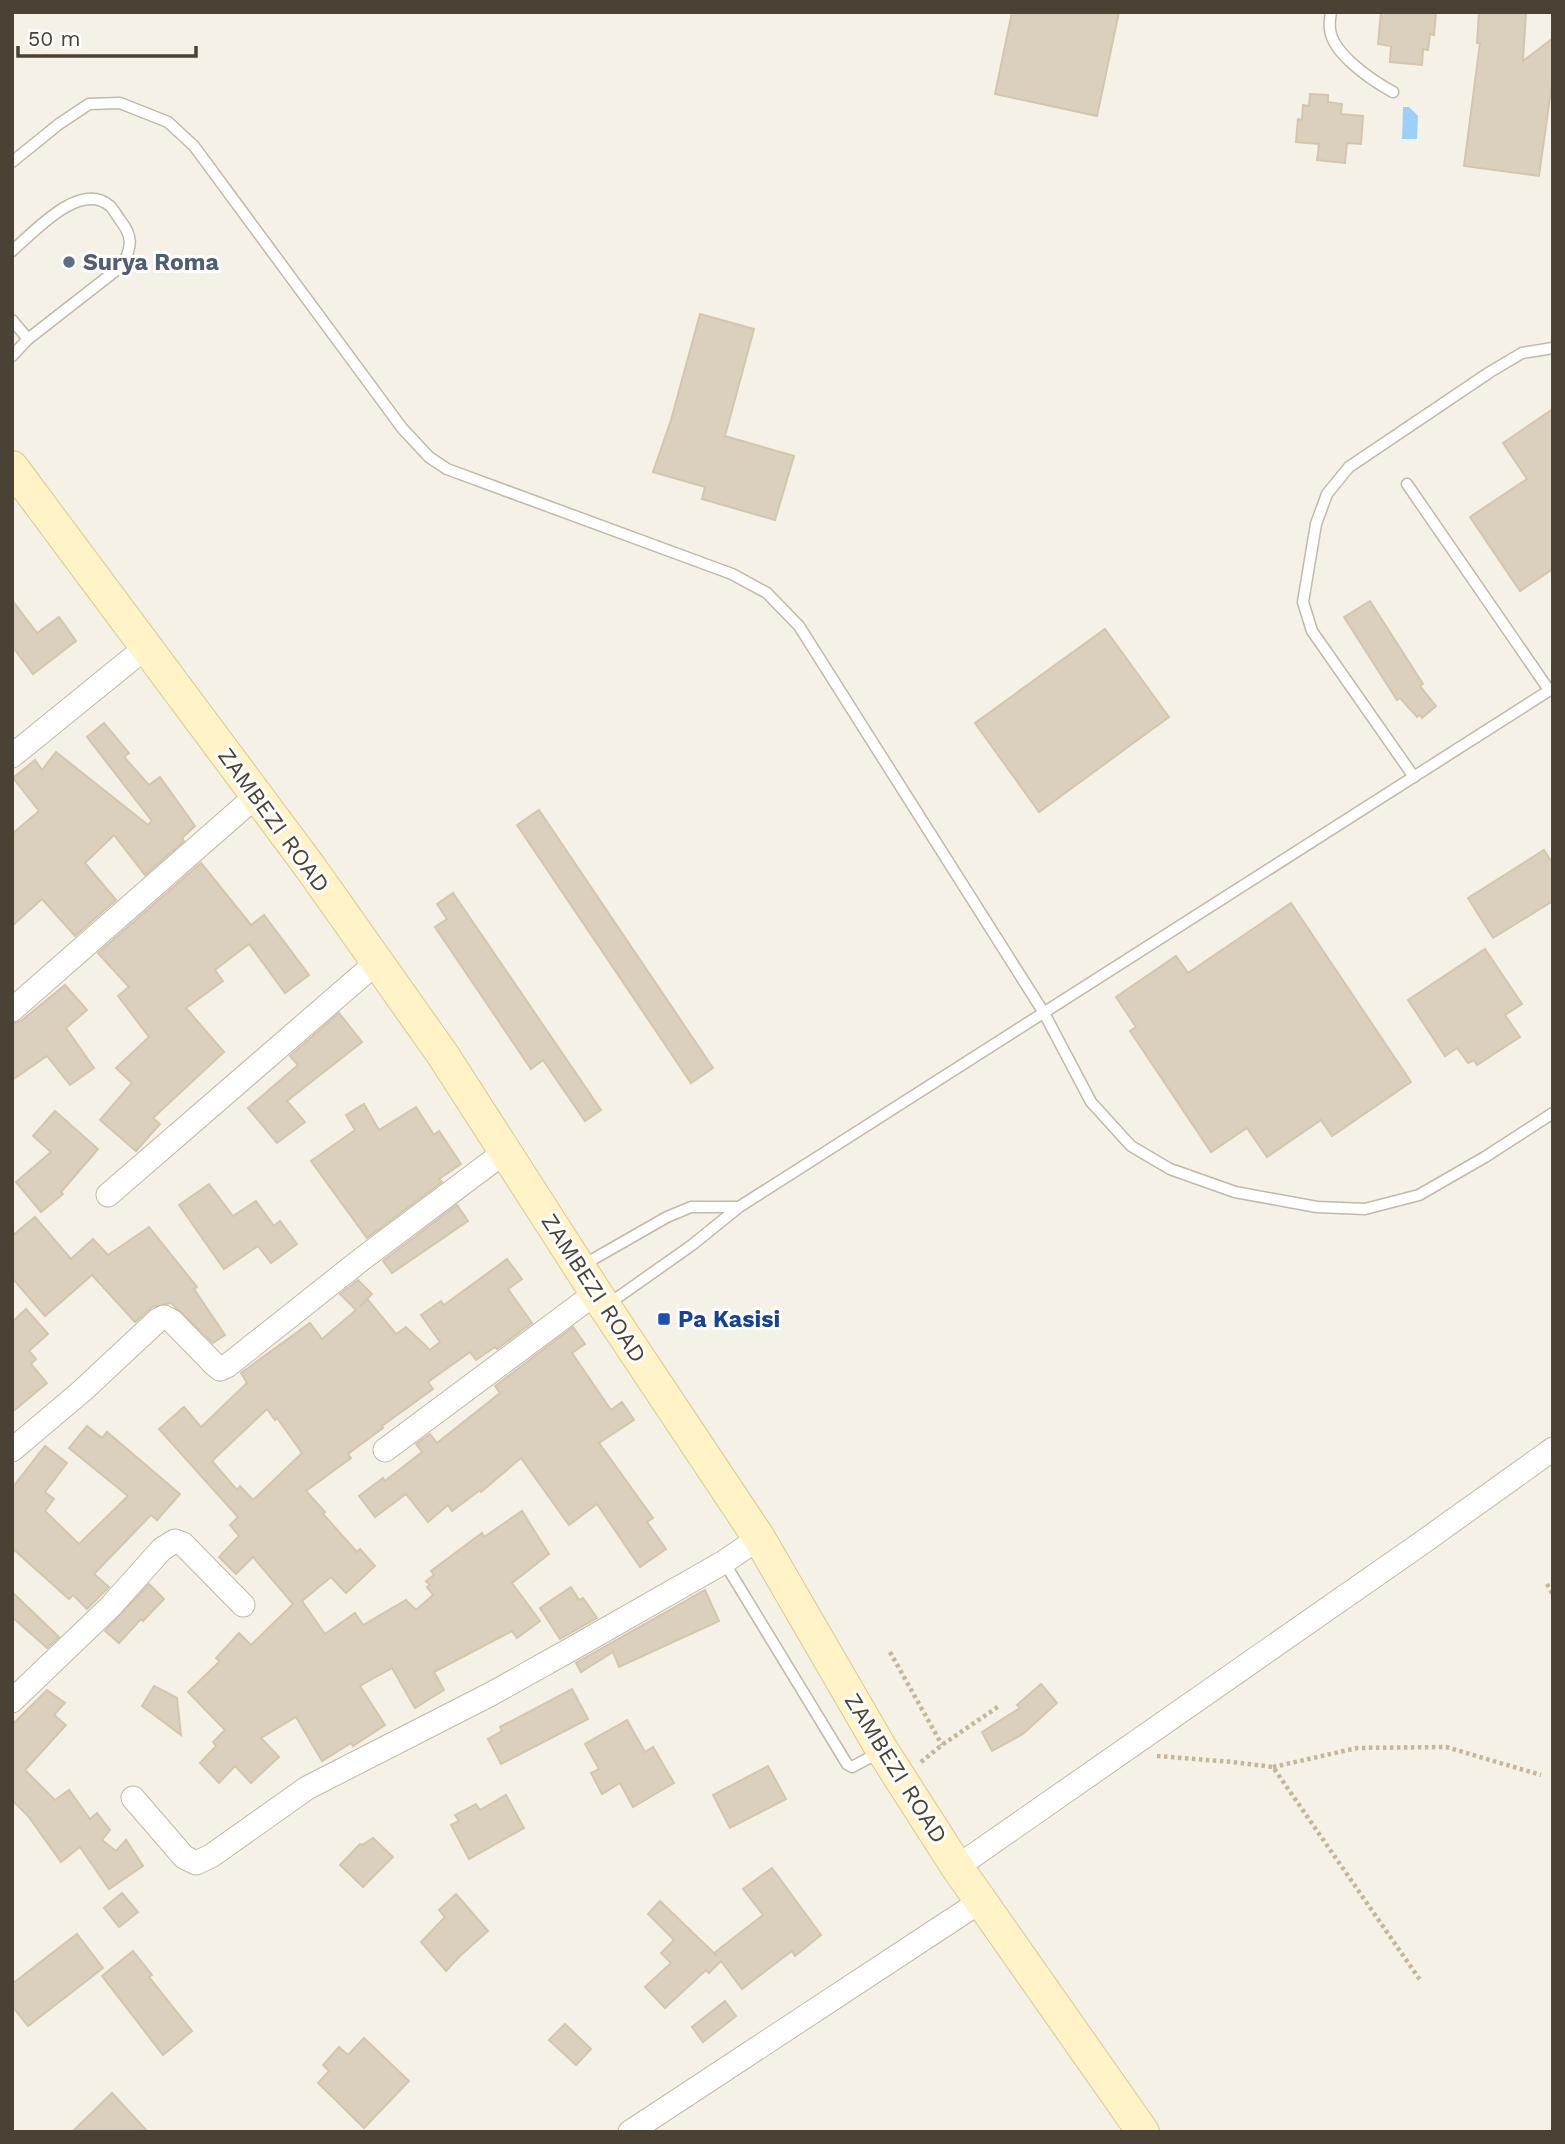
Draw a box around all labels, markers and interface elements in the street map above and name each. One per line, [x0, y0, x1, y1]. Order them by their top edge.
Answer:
scale bar [18, 14, 196, 58]
text: 50 m [28, 26, 80, 51]
place label: Surya Roma [83, 249, 219, 276]
marker: Surya Roma [61, 254, 77, 270]
street label: ZAMBEZI ROAD [212, 743, 335, 898]
street label: ZAMBEZI ROAD [535, 1209, 652, 1368]
place label: Pa Kasisi [678, 1306, 780, 1333]
marker: Pa Kasisi [656, 1311, 672, 1327]
street label: ZAMBEZI ROAD [839, 1688, 953, 1848]

